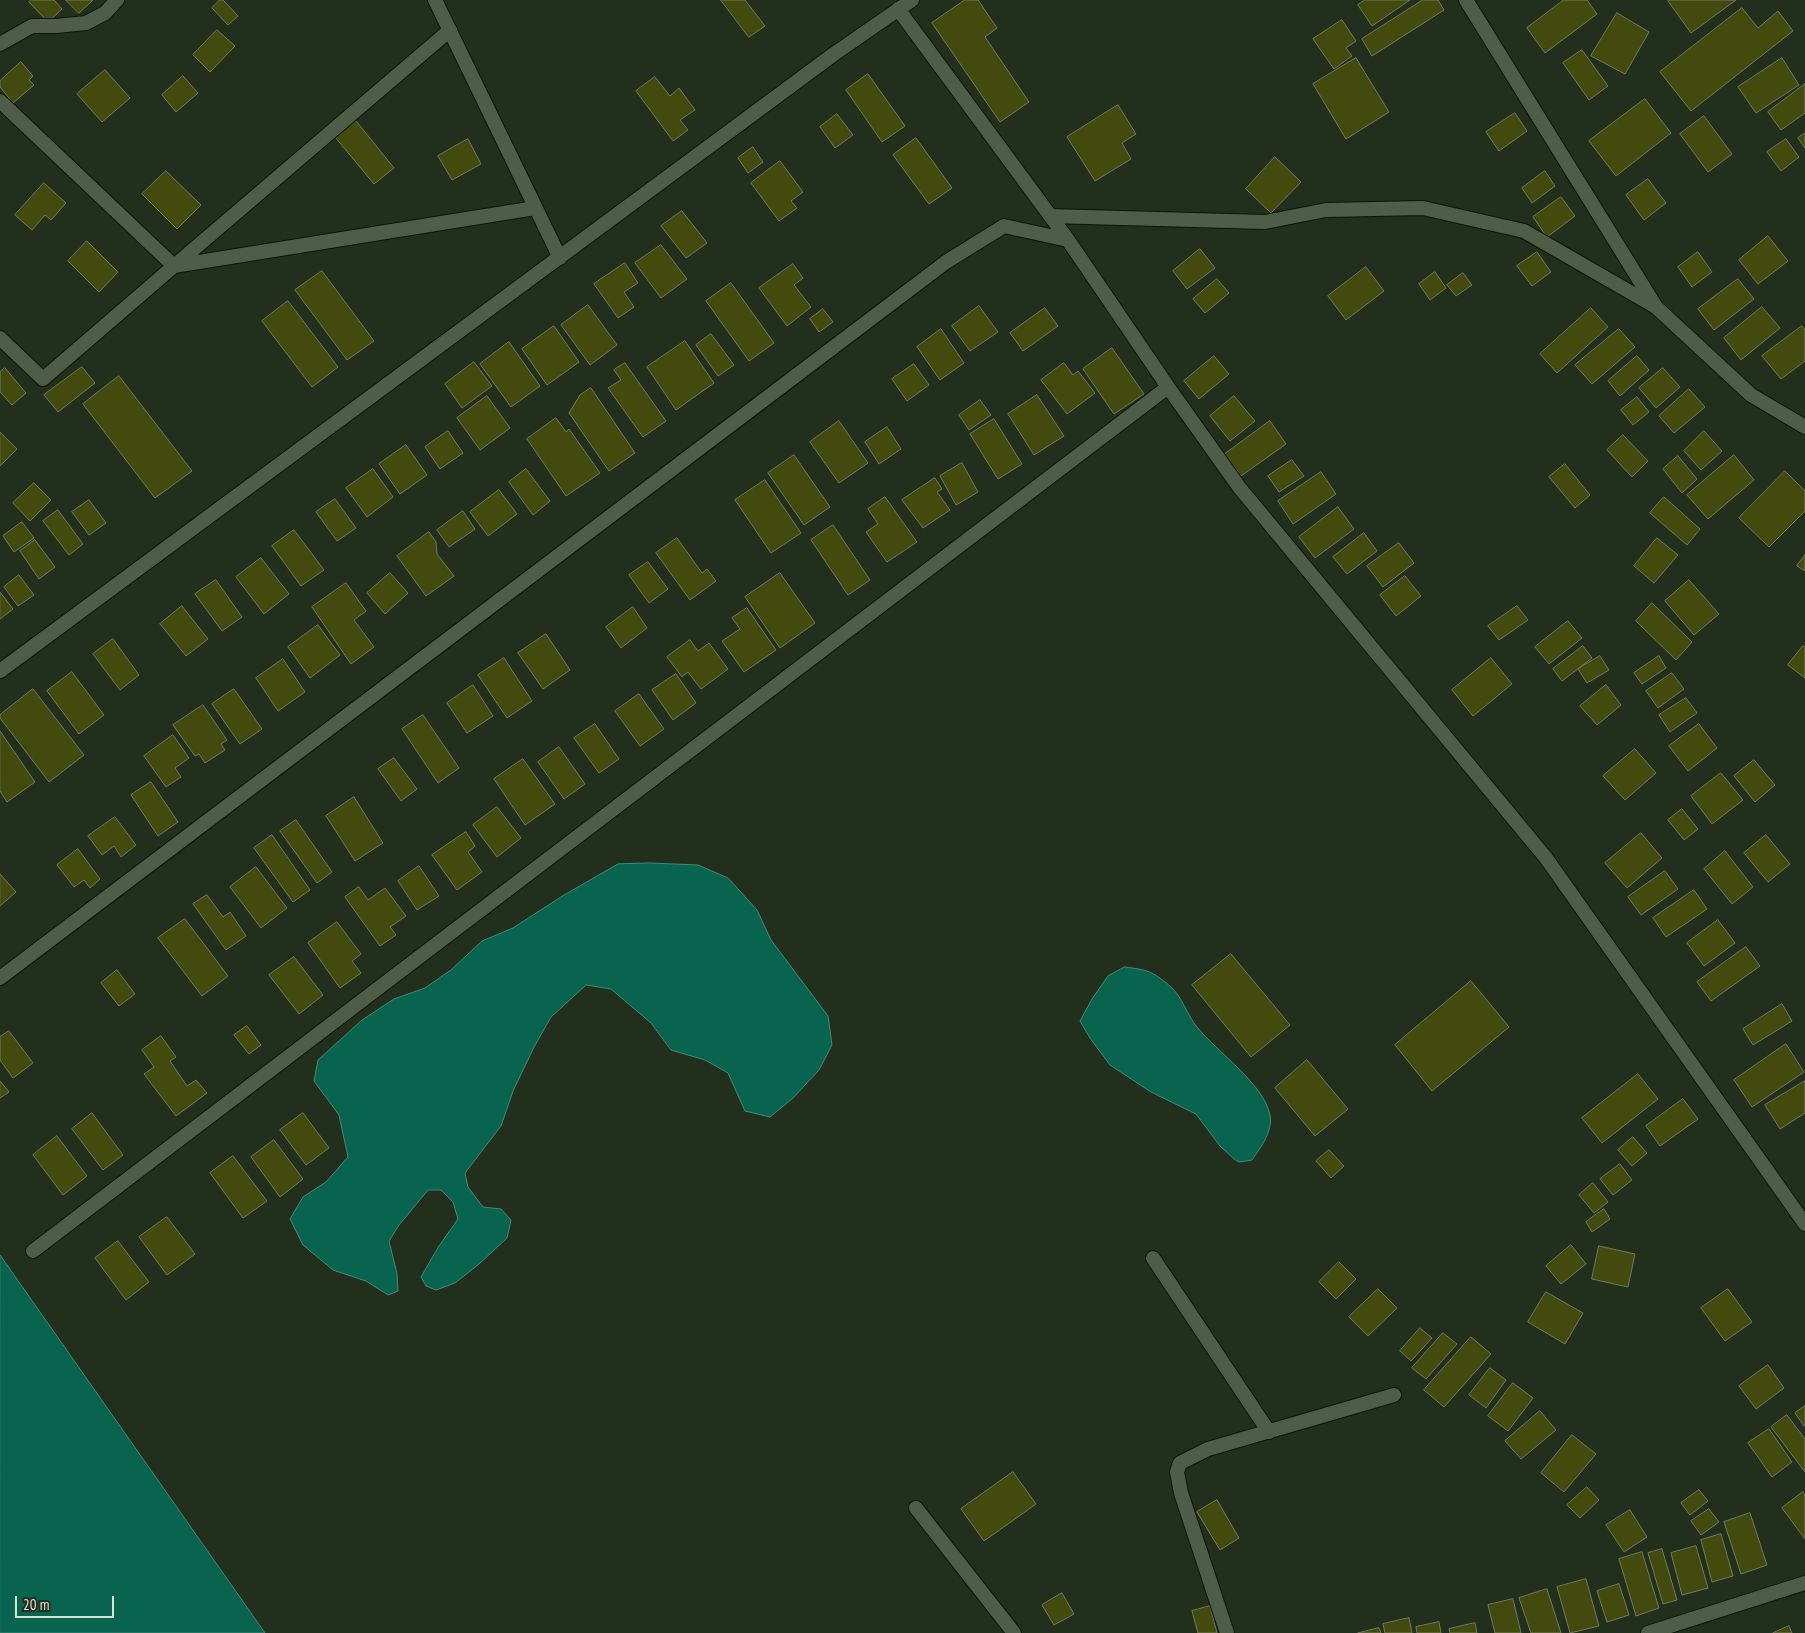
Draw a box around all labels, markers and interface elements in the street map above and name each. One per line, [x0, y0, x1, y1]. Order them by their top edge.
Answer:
scale bar [18, 1586, 116, 1618]
text: 20 m [23, 1595, 49, 1614]

